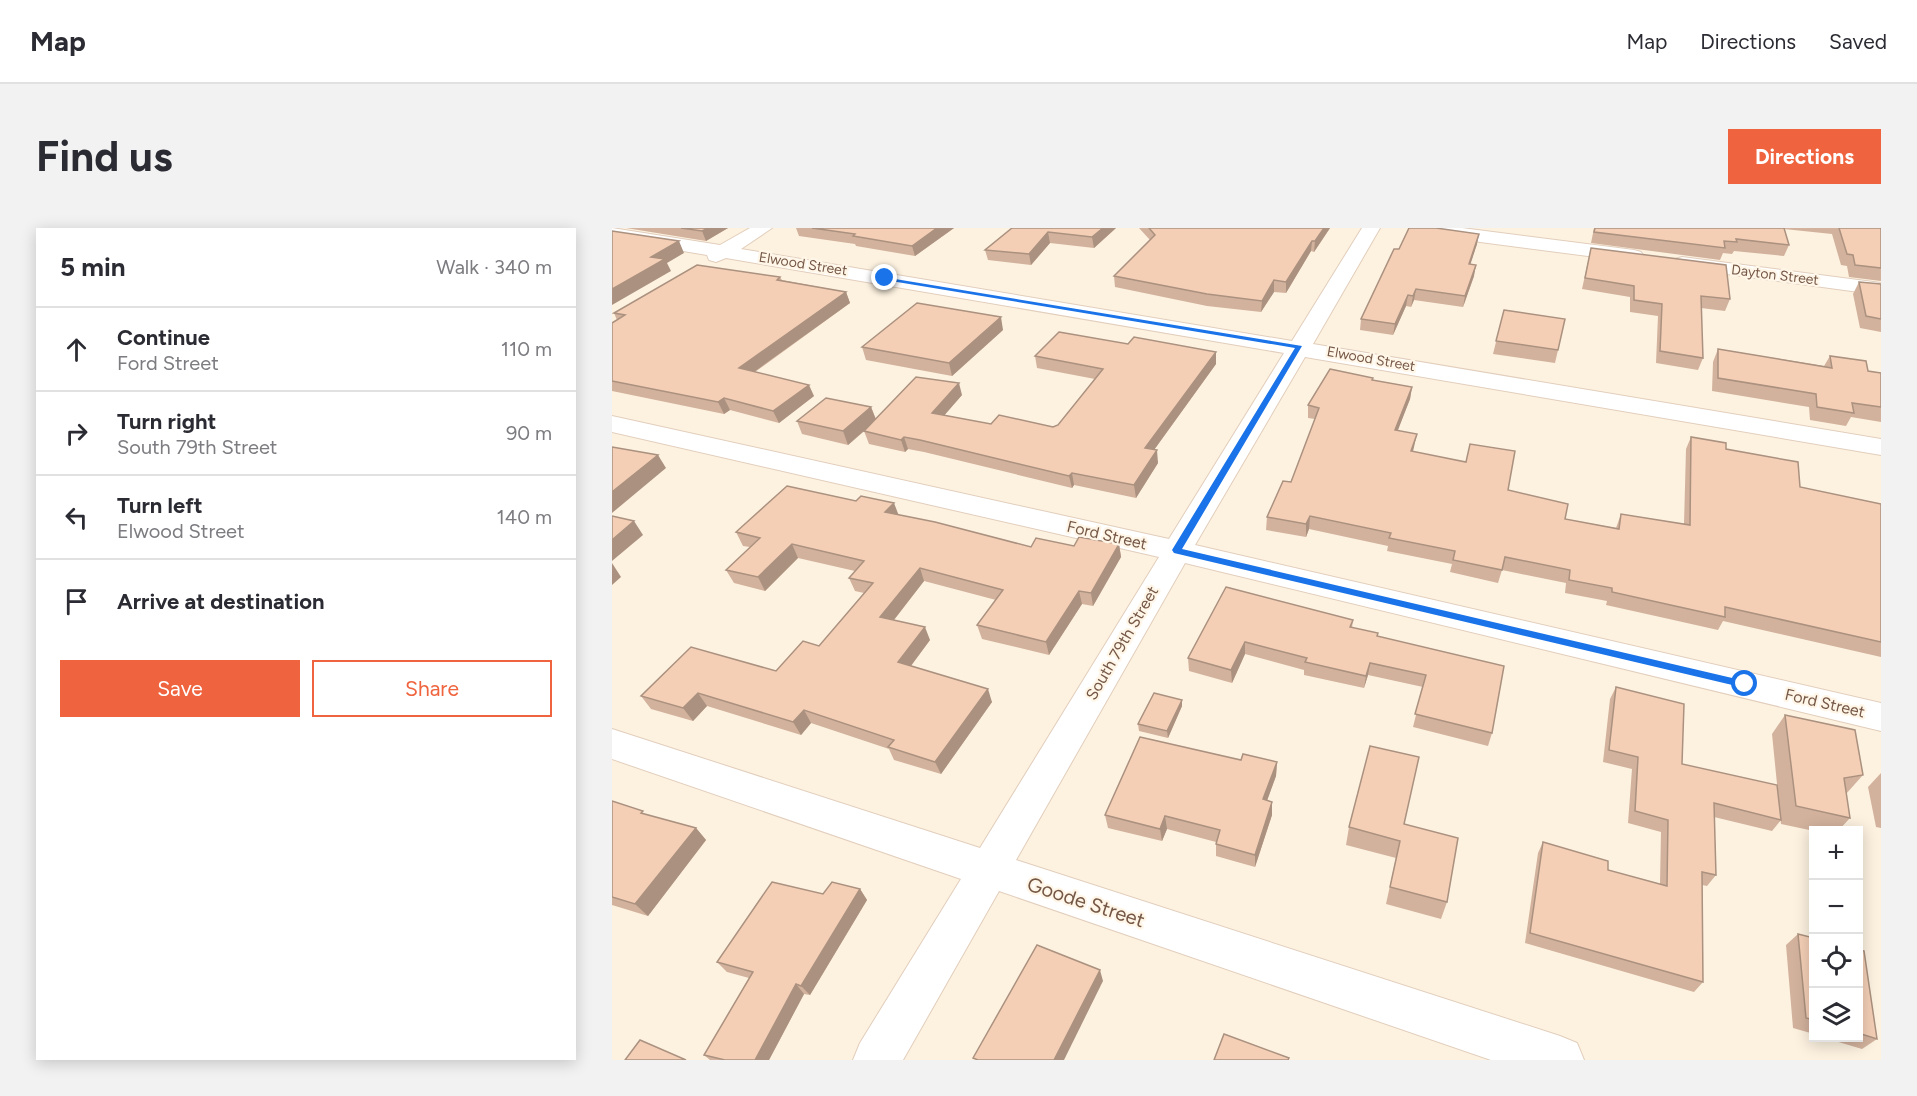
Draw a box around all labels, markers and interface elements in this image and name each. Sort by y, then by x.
text: Map [30,24,86,58]
text: Map [1626,29,1667,54]
text: Directions [1700,29,1796,54]
text: Saved [1829,29,1887,54]
button: Directions [1728,129,1881,184]
text: Find us [36,131,173,182]
street label: Elwood Street [758,249,848,279]
text: 5 min [60,251,126,283]
text: Walk · 340 m [436,255,552,279]
street label: Dayton Street [1730,261,1820,289]
route end [871,264,897,290]
text: Continue [117,324,210,351]
icon: ahead [60,333,93,366]
text: 110 m [501,337,552,361]
street label: Elwood Street [1326,343,1416,375]
text: Ford Street [117,351,219,375]
text: Turn right [117,408,216,435]
icon: right [60,417,93,450]
text: 90 m [506,421,552,445]
text: South 79th Street [117,435,277,459]
text: Turn left [117,492,203,519]
icon: left [60,501,93,534]
text: 140 m [497,505,552,529]
street label: Ford Street [1065,517,1149,553]
text: Elwood Street [117,519,245,543]
street label: South 79th Street [1082,583,1162,703]
icon: arrive [60,585,93,618]
text: Arrive at destination [117,588,325,615]
button: Save [60,660,300,717]
button: Share [312,660,552,717]
route start [1731,670,1757,696]
street label: Ford Street [1783,685,1867,721]
map controls [1809,826,1863,1042]
button: + [1809,826,1863,880]
street label: Goode Street [1024,872,1148,932]
button: − [1809,880,1863,934]
button: locate [1809,934,1863,988]
button: layers [1809,988,1863,1042]

